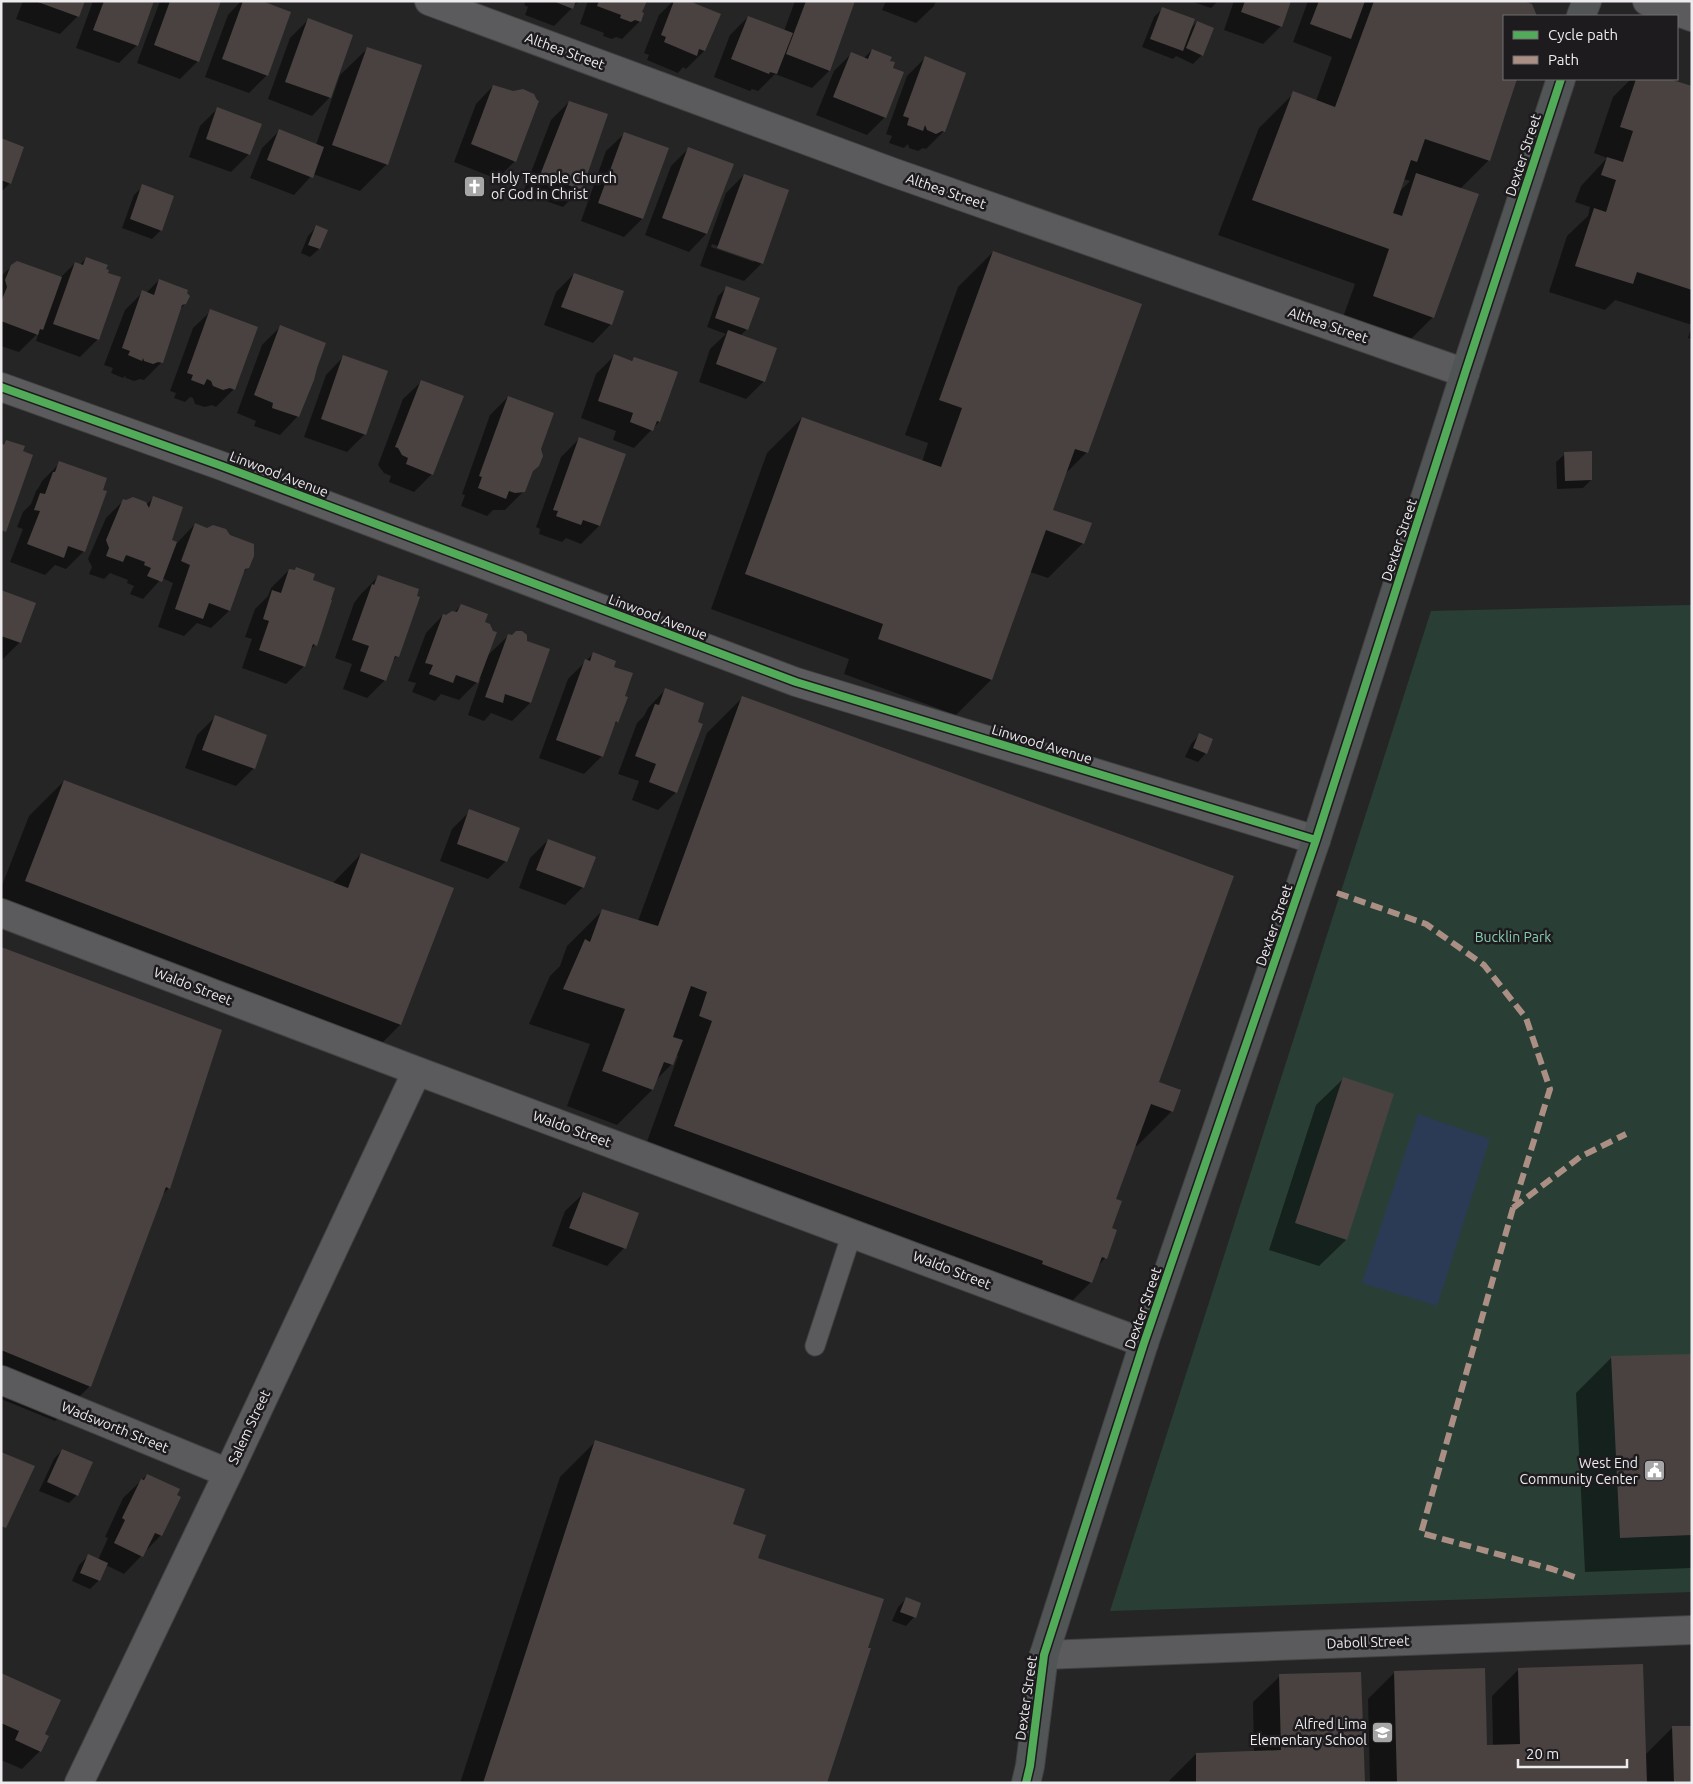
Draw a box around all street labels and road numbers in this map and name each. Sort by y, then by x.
street label: Althea Street [523,29,607,73]
street label: Dexter Street [1502,111,1544,198]
street label: Althea Street [904,170,989,212]
street label: Althea Street [1286,304,1371,346]
street label: Linwood Avenue [227,448,331,500]
street label: Dexter Street [1378,496,1420,583]
street label: Linwood Avenue [606,591,710,643]
street label: Linwood Avenue [990,721,1094,767]
street label: Dexter Street [1253,882,1296,968]
street label: Waldo Street [152,964,235,1008]
street label: Waldo Street [531,1107,614,1151]
street label: Waldo Street [911,1248,994,1292]
street label: Dexter Street [1122,1265,1165,1351]
street label: Salem Street [225,1387,273,1467]
street label: Wadsworth Street [59,1398,171,1456]
street label: Daboll Street [1326,1633,1410,1651]
street label: Dexter Street [1012,1654,1040,1741]

